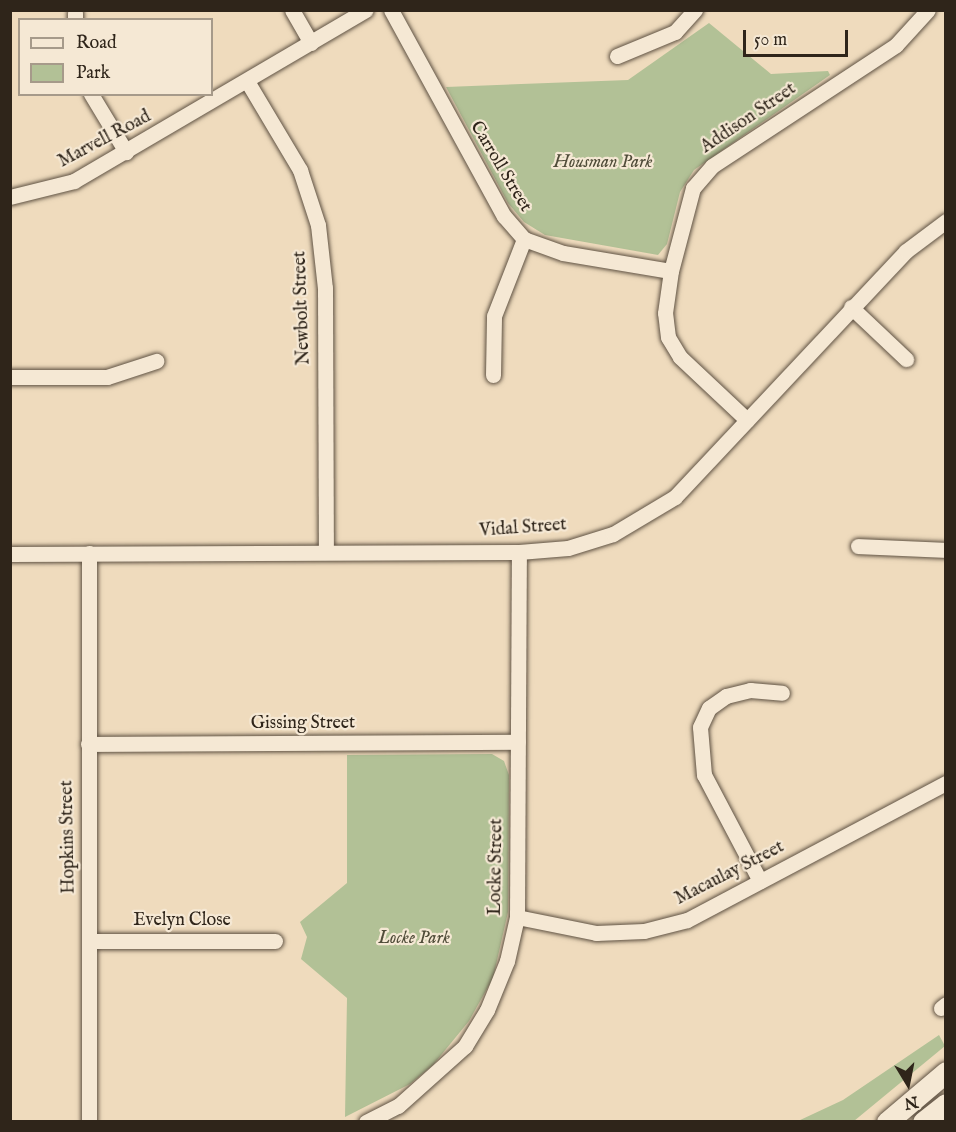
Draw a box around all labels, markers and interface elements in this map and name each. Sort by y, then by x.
legend [18,18,213,96]
scale bar [746,18,851,56]
text: 50 m [754,29,787,52]
text: Road [76,32,117,55]
text: Park [76,62,110,85]
street label: Addison Street [697,79,801,159]
street label: Marvell Road [55,107,155,173]
street label: Carroll Street [464,118,536,216]
park label: Housman Park [554,152,652,174]
street label: Newbolt Street [290,251,316,365]
street label: Vidal Street [479,515,567,543]
street label: Gissing Street [251,713,355,735]
street label: Hopkins Street [57,780,81,894]
street label: Locke Street [485,818,509,916]
street label: Macaulay Street [672,837,788,911]
street label: Evelyn Close [133,910,231,932]
park label: Locke Park [378,928,450,950]
north arrow [878,1054,938,1114]
text: N [903,1091,920,1113]

